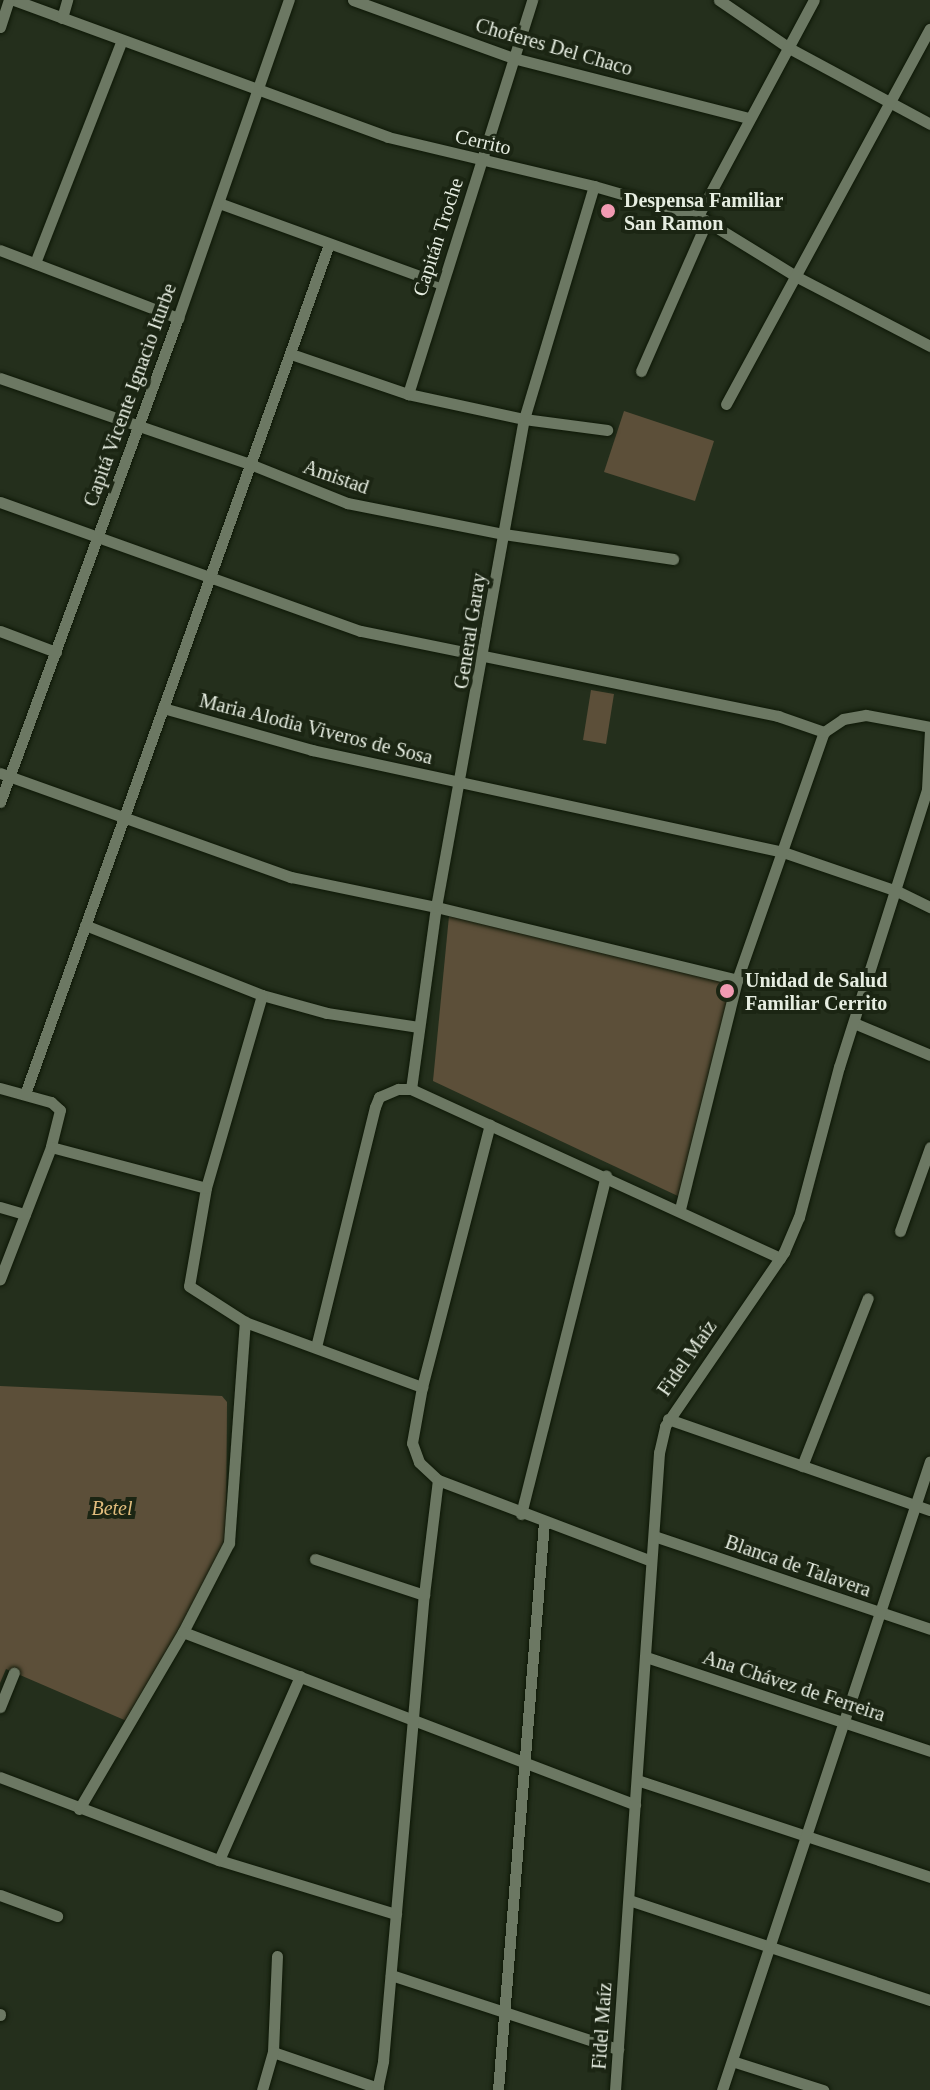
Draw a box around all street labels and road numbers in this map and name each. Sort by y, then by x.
street label: Choferes Del Chaco [473,13,635,81]
street label: Cerrito [453,124,513,160]
street label: Capitán Troche [408,175,468,299]
street label: Capitá Vicente Ignacio Iturbe [78,280,182,510]
street label: Amistad [300,455,372,499]
street label: General Garay [449,571,491,691]
street label: Maria Alodia Viveros de Sosa [196,688,436,770]
street label: Fidel Maíz [652,1315,722,1401]
street label: Blanca de Talavera [722,1530,874,1602]
street label: Ana Chávez de Ferreira [700,1645,888,1727]
street label: Fidel Maíz [587,1982,617,2070]

